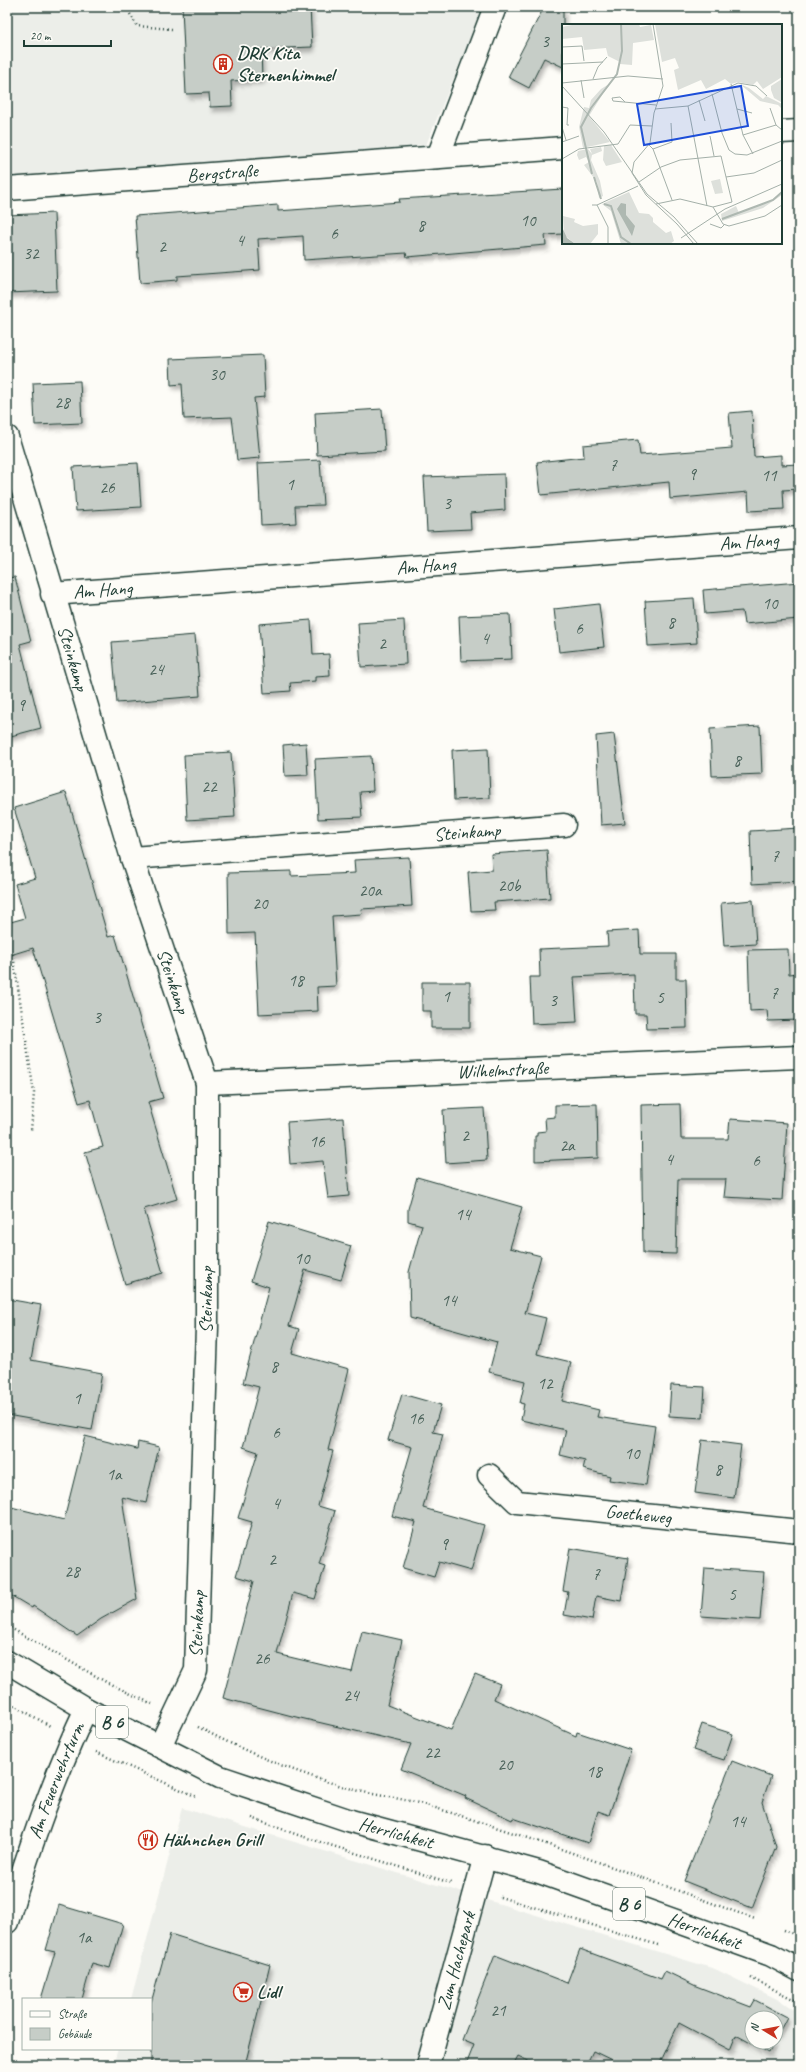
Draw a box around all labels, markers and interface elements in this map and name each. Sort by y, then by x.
scale bar [24,22,111,48]
inset map [562,24,782,244]
text: 20 m [30,28,52,44]
house number: 3 [541,31,550,52]
place label: DRK Kita Sternenhimmel [237,41,338,87]
building icon: DRK Kita Sternenhimmel [212,53,234,75]
street label: Bergstraße [186,158,260,188]
house number: 10 [520,210,537,231]
house number: 8 [417,215,427,236]
house number: 6 [330,223,339,244]
house number: 4 [236,230,246,251]
house number: 2 [158,236,167,257]
house number: 32 [23,243,40,264]
house number: 30 [209,364,226,385]
house number: 28 [54,392,72,413]
house number: 7 [609,455,618,476]
house number: 9 [688,464,697,485]
house number: 11 [761,465,778,486]
house number: 1 [286,474,295,495]
house number: 26 [99,477,116,498]
house number: 3 [443,493,452,514]
street label: Am Hang [719,527,781,556]
street label: Am Hang [396,552,458,580]
street label: Am Hang [72,576,134,604]
house number: 10 [762,593,779,614]
house number: 8 [667,612,677,633]
house number: 6 [575,618,584,639]
street label: Steinkamp [52,623,94,696]
house number: 4 [481,628,491,649]
house number: 2 [378,633,387,654]
house number: 24 [148,659,166,680]
house number: 9 [17,695,26,716]
house number: 8 [733,750,743,771]
house number: 22 [201,776,218,797]
street label: Steinkamp [433,818,503,847]
house number: 7 [771,846,780,867]
house number: 20b [498,875,522,896]
house number: 20a [359,880,383,901]
house number: 20 [252,893,269,914]
street label: Steinkamp [151,946,196,1018]
house number: 18 [288,970,306,991]
house number: 7 [770,983,779,1004]
house number: 1 [442,986,451,1007]
house number: 5 [656,987,665,1008]
house number: 3 [549,990,558,1011]
house number: 3 [93,1007,102,1028]
street label: Wilhelmstraße [457,1056,550,1084]
house number: 2 [461,1125,470,1146]
house number: 16 [309,1131,326,1152]
house number: 2a [559,1135,576,1156]
house number: 4 [665,1149,675,1170]
house number: 6 [752,1150,761,1171]
house number: 14 [455,1204,473,1225]
house number: 10 [294,1248,311,1269]
street label: Steinkamp [194,1265,218,1333]
house number: 14 [441,1290,459,1311]
house number: 8 [270,1356,280,1377]
house number: 12 [537,1373,554,1394]
house number: 1 [73,1388,82,1409]
house number: 16 [408,1408,425,1429]
house number: 6 [272,1422,281,1443]
house number: 10 [624,1443,641,1464]
house number: 8 [714,1459,724,1480]
house number: 1a [106,1464,123,1485]
house number: 4 [272,1493,282,1514]
street label: Goetheweg [604,1499,674,1530]
house number: 9 [440,1534,449,1555]
house number: 2 [268,1549,277,1570]
house number: 28 [64,1561,82,1582]
house number: 7 [592,1564,601,1585]
house number: 5 [728,1584,737,1605]
street label: Steinkamp [184,1588,210,1658]
house number: 26 [254,1648,271,1669]
house number: 24 [343,1685,361,1706]
road number: B 6 [96,1706,128,1738]
street label: Am Feuerwehrturm [23,1717,91,1842]
house number: 22 [424,1742,441,1763]
house number: 20 [497,1754,514,1775]
house number: 18 [586,1761,604,1782]
house number: 14 [730,1811,748,1832]
street label: Herrlichkeit [356,1812,437,1855]
place label: Hähnchen Grill [162,1828,265,1852]
restaurant icon: Hähnchen Grill [137,1829,159,1851]
road number: B 6 [613,1888,645,1920]
street label: Zum Hachepark [432,1907,482,2013]
street label: Herrlichkeit [665,1907,746,1956]
house number: 1a [76,1927,93,1948]
place label: Lidl [257,1980,284,2004]
supermarket icon: Lidl [232,1981,254,2003]
legend [22,1998,152,2050]
house number: 21 [490,2000,507,2021]
text: Straße [58,2006,87,2022]
north arrow [744,2010,784,2050]
text: N [747,2022,762,2033]
text: Gebäude [58,2026,92,2042]

